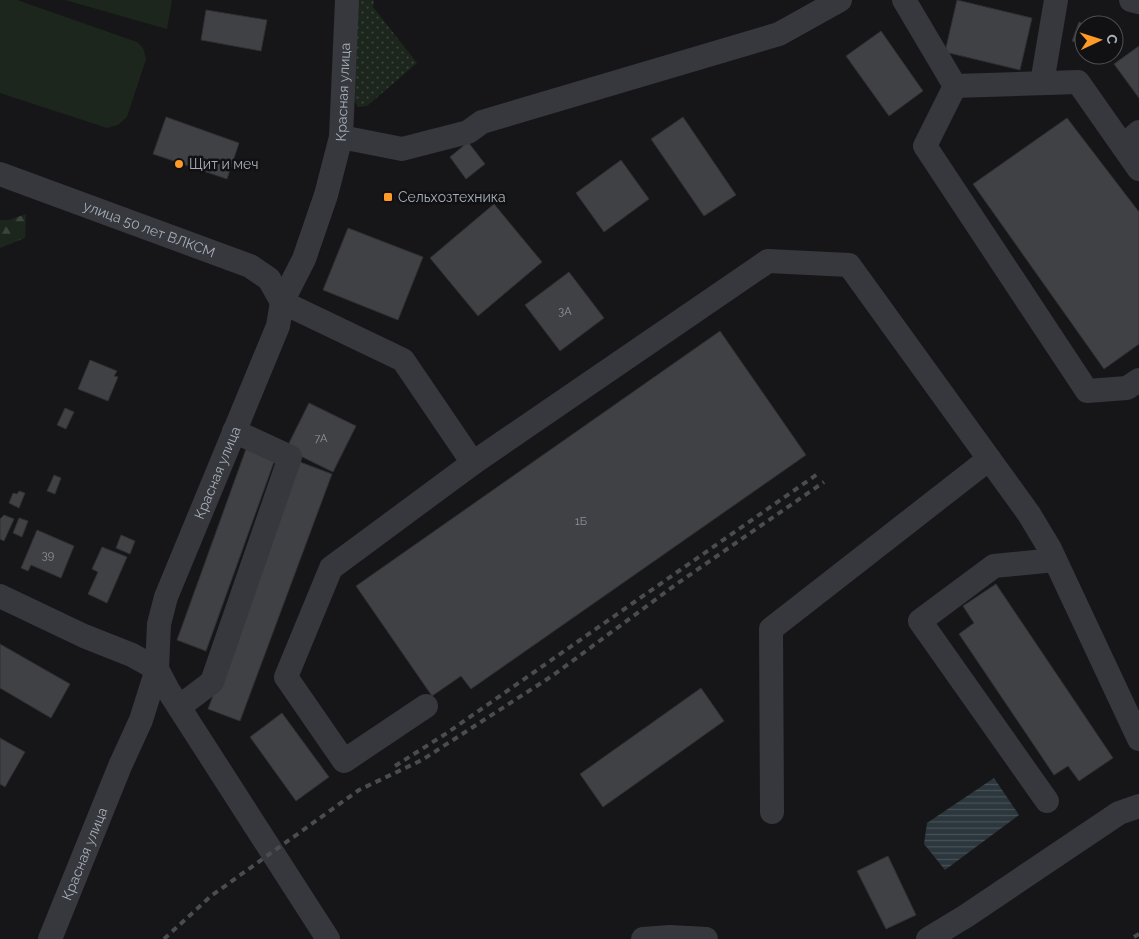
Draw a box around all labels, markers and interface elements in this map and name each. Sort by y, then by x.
north arrow [1074,15,1124,65]
text: С [1104,34,1120,45]
street label: Красная улица [333,42,353,142]
place label: Щит и меч [189,156,259,172]
marker: Щит и меч [173,158,185,170]
place label: Сельхозтехника [398,189,506,205]
marker: Сельхозтехника [382,191,394,203]
street label: улица 50 лет ВЛКСМ [81,197,217,260]
house number: 3А [558,305,572,318]
street label: Красная улица [191,424,244,521]
house number: 7А [315,432,328,445]
house number: 1Б [575,515,587,528]
house number: 39 [42,549,54,562]
street label: Красная улица [59,805,110,903]

